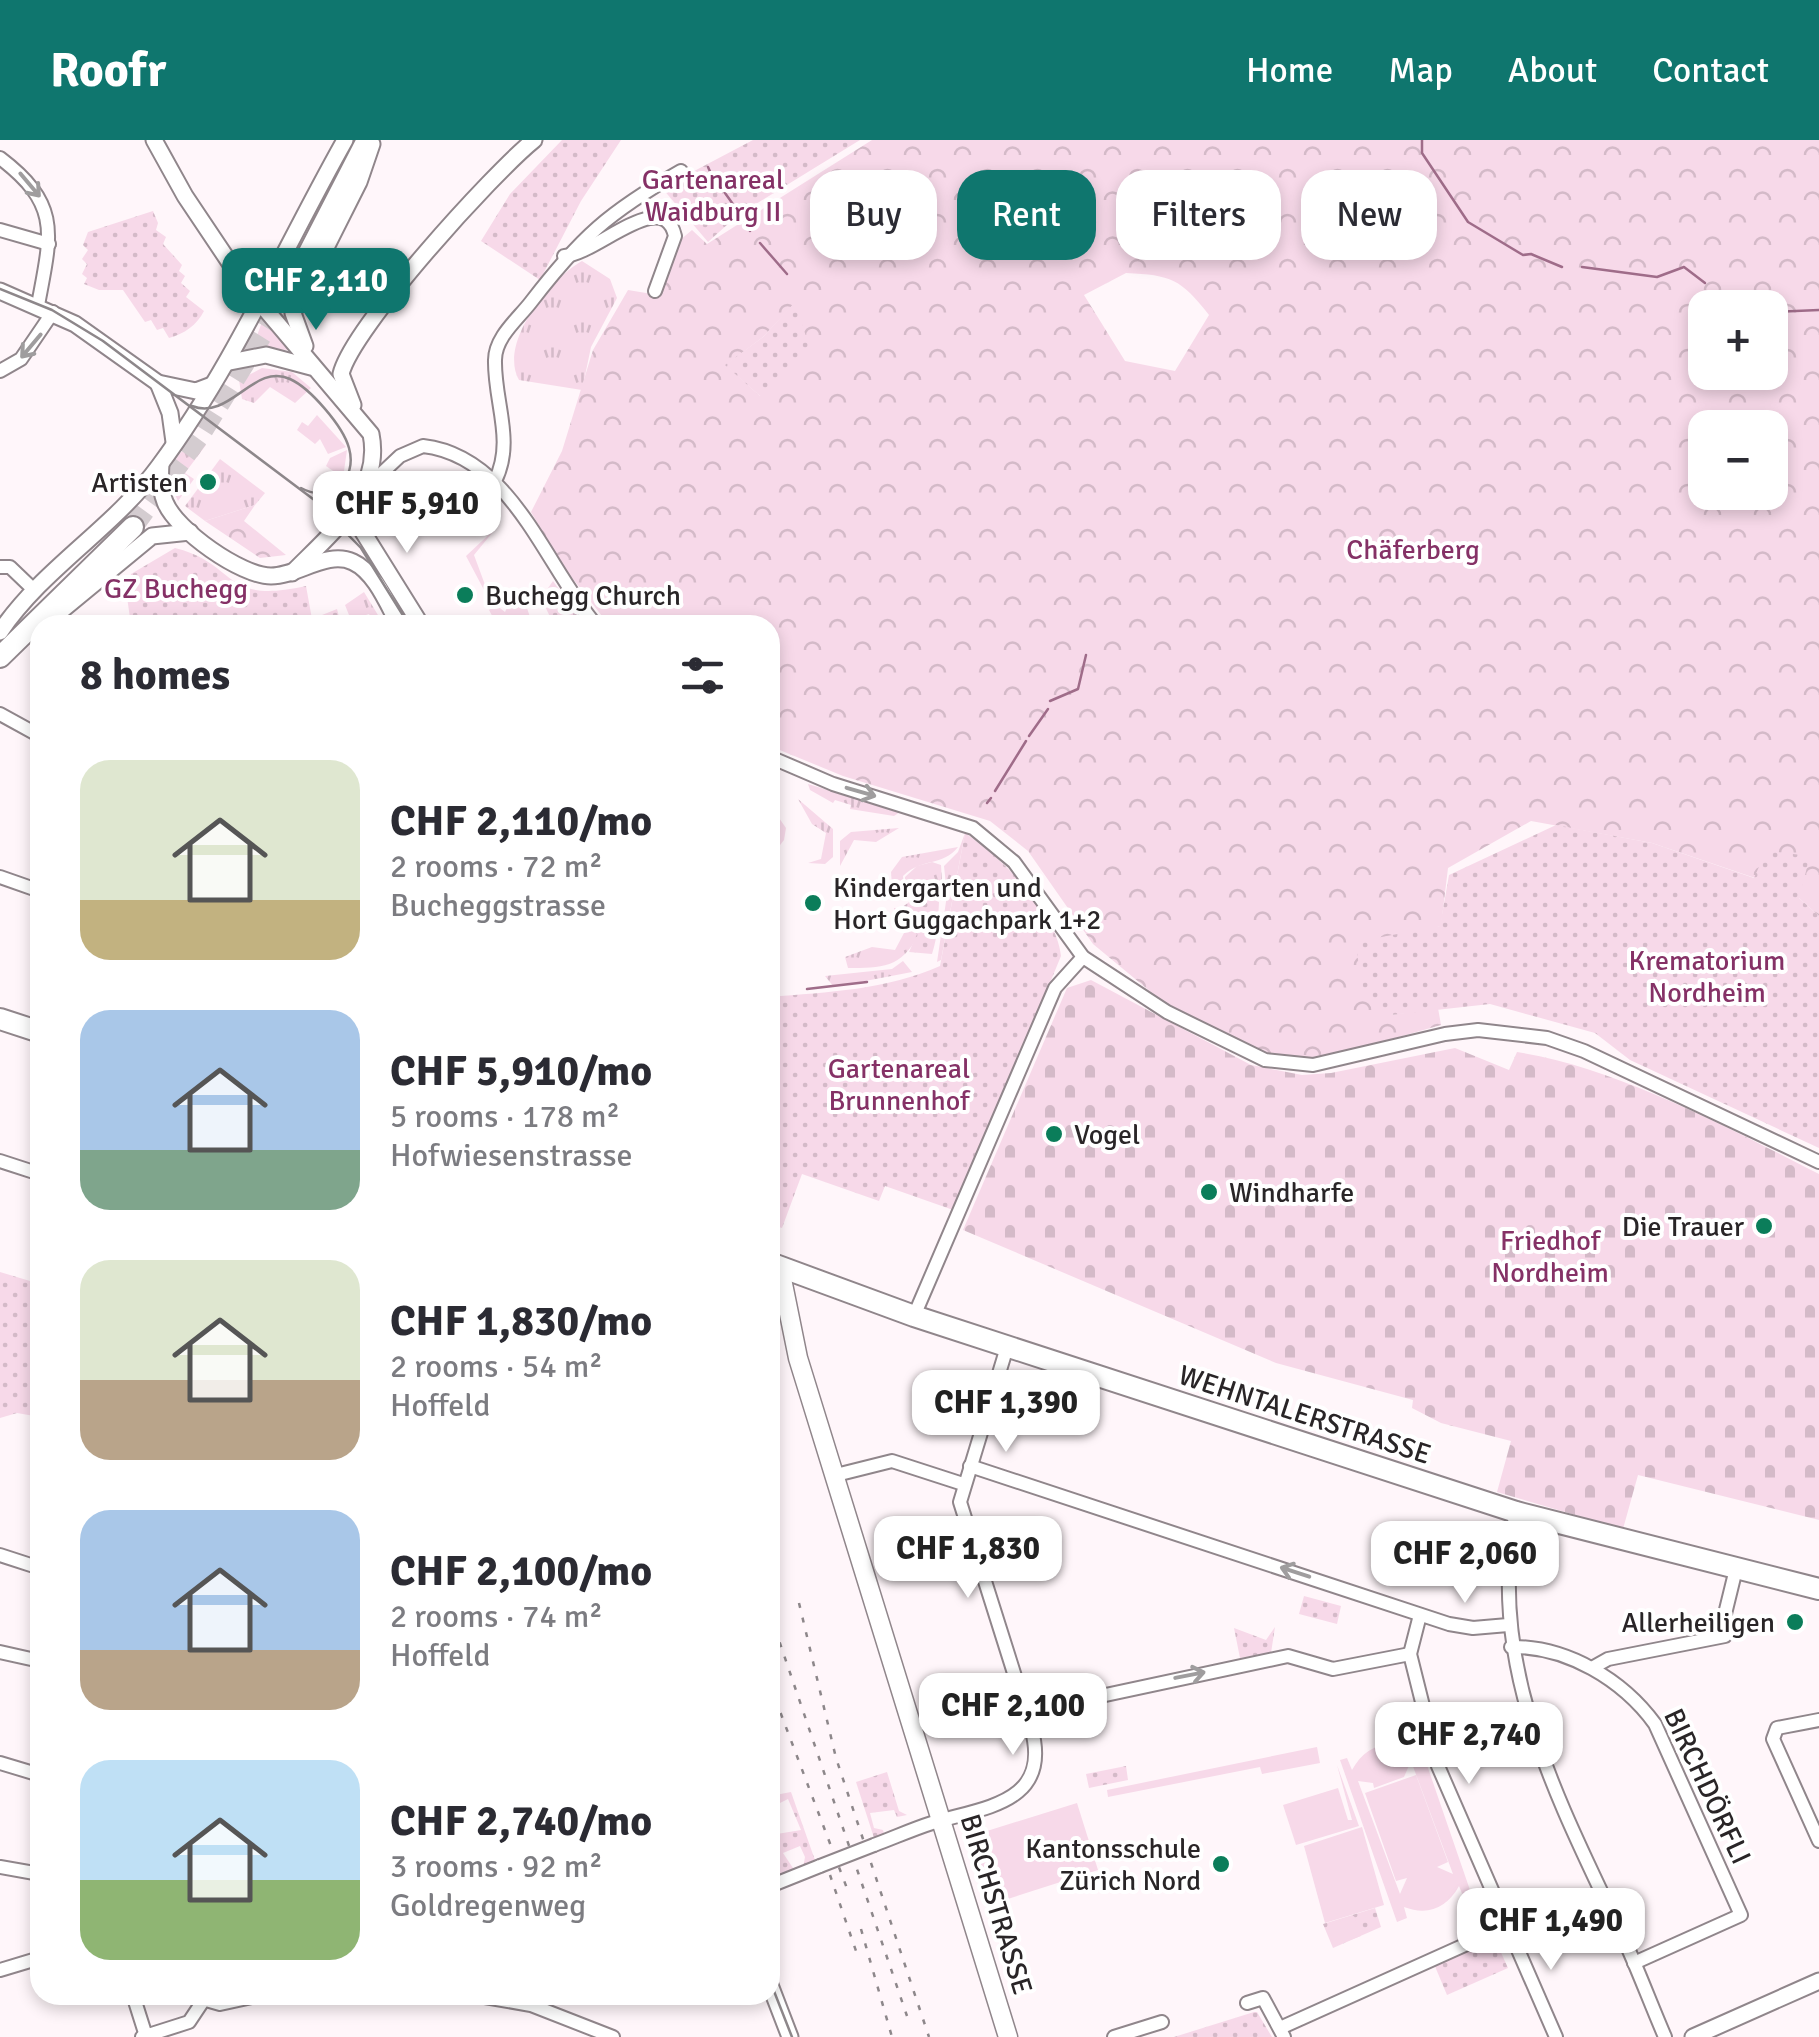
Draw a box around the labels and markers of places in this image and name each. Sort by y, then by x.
pin: CHF 2,110 [202,248,430,333]
place label: Artisten [91,466,188,500]
marker: Artisten [197,471,219,493]
pin: CHF 5,910 [293,471,521,556]
place label: Buchegg Church [485,579,681,613]
marker: Buchegg Church [454,584,476,606]
place label: Kindergarten und Hort Guggachpark 1+2 [833,871,1101,937]
marker: Kindergarten und Hort Guggachpark 1+2 [802,892,824,914]
place label: Vogel [1074,1118,1140,1152]
marker: Vogel [1043,1123,1065,1145]
place label: Windharfe [1229,1176,1354,1210]
marker: Windharfe [1198,1181,1220,1203]
place label: Die Trauer [1622,1210,1745,1244]
marker: Die Trauer [1753,1215,1775,1237]
pin: CHF 1,390 [892,1370,1120,1455]
pin: CHF 1,830 [854,1516,1082,1601]
pin: CHF 2,060 [1351,1521,1579,1606]
place label: Allerheiligen [1621,1606,1775,1640]
marker: Allerheiligen [1784,1611,1806,1633]
pin: CHF 2,100 [899,1673,1127,1758]
pin: CHF 2,740 [1355,1702,1583,1787]
place label: Kantonsschule Zürich Nord [1025,1832,1201,1898]
marker: Kantonsschule Zürich Nord [1210,1853,1232,1875]
pin: CHF 1,490 [1437,1888,1665,1973]

